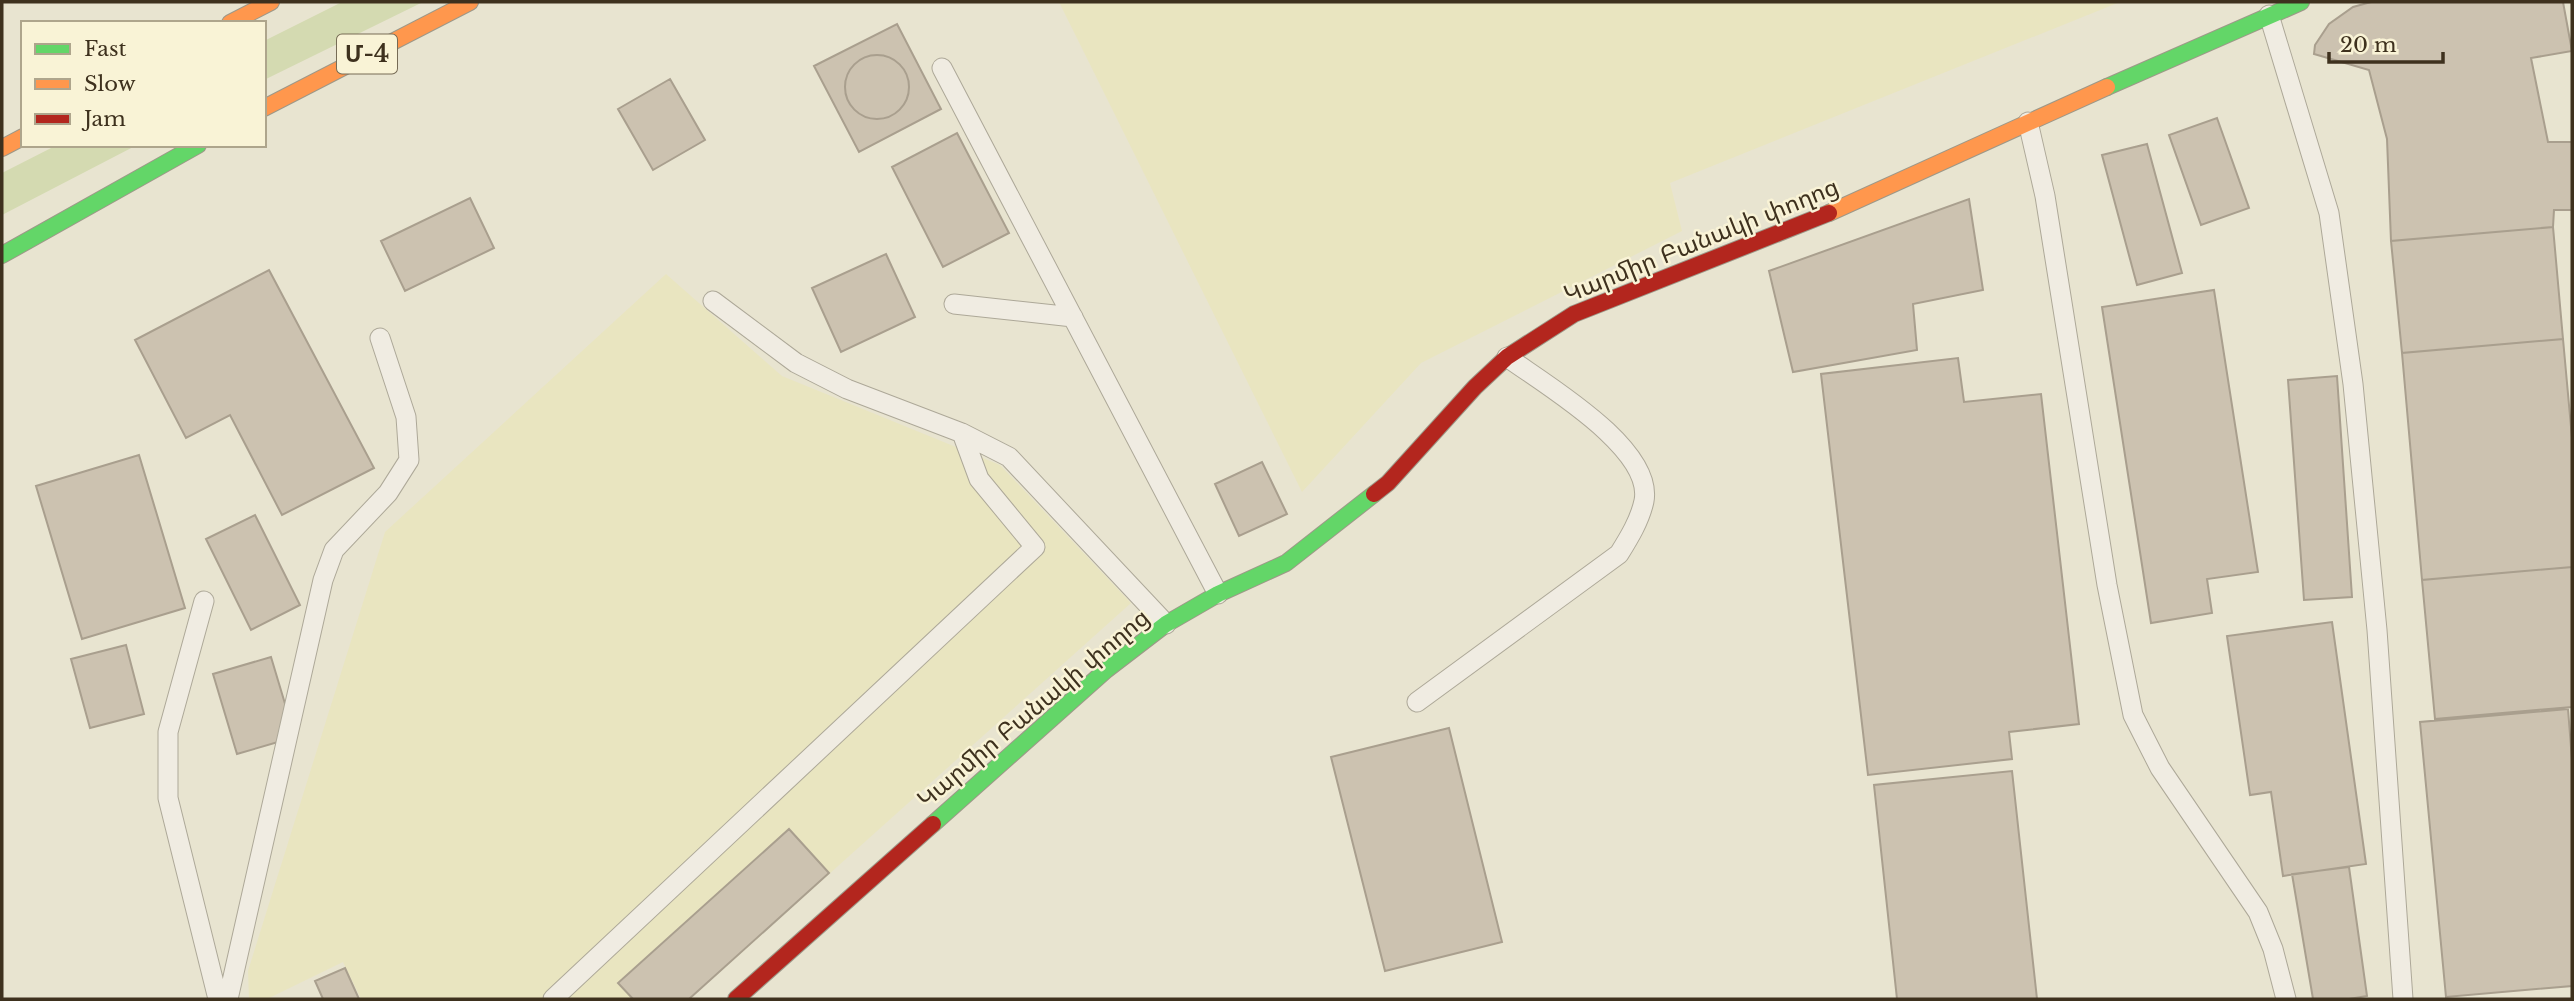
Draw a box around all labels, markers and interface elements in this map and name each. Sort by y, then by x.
legend [21,21,266,147]
scale bar [2329,21,2443,65]
text: 20 m [2340,32,2397,58]
road number: Մ-4 [337,34,397,74]
text: Fast [84,36,126,62]
text: Slow [84,71,136,97]
text: Jam [81,106,126,132]
street label: Կարմիր Բանակի փողոց [1559,172,1843,308]
street label: Կարմիր Բանակի փողոց [911,602,1155,814]

